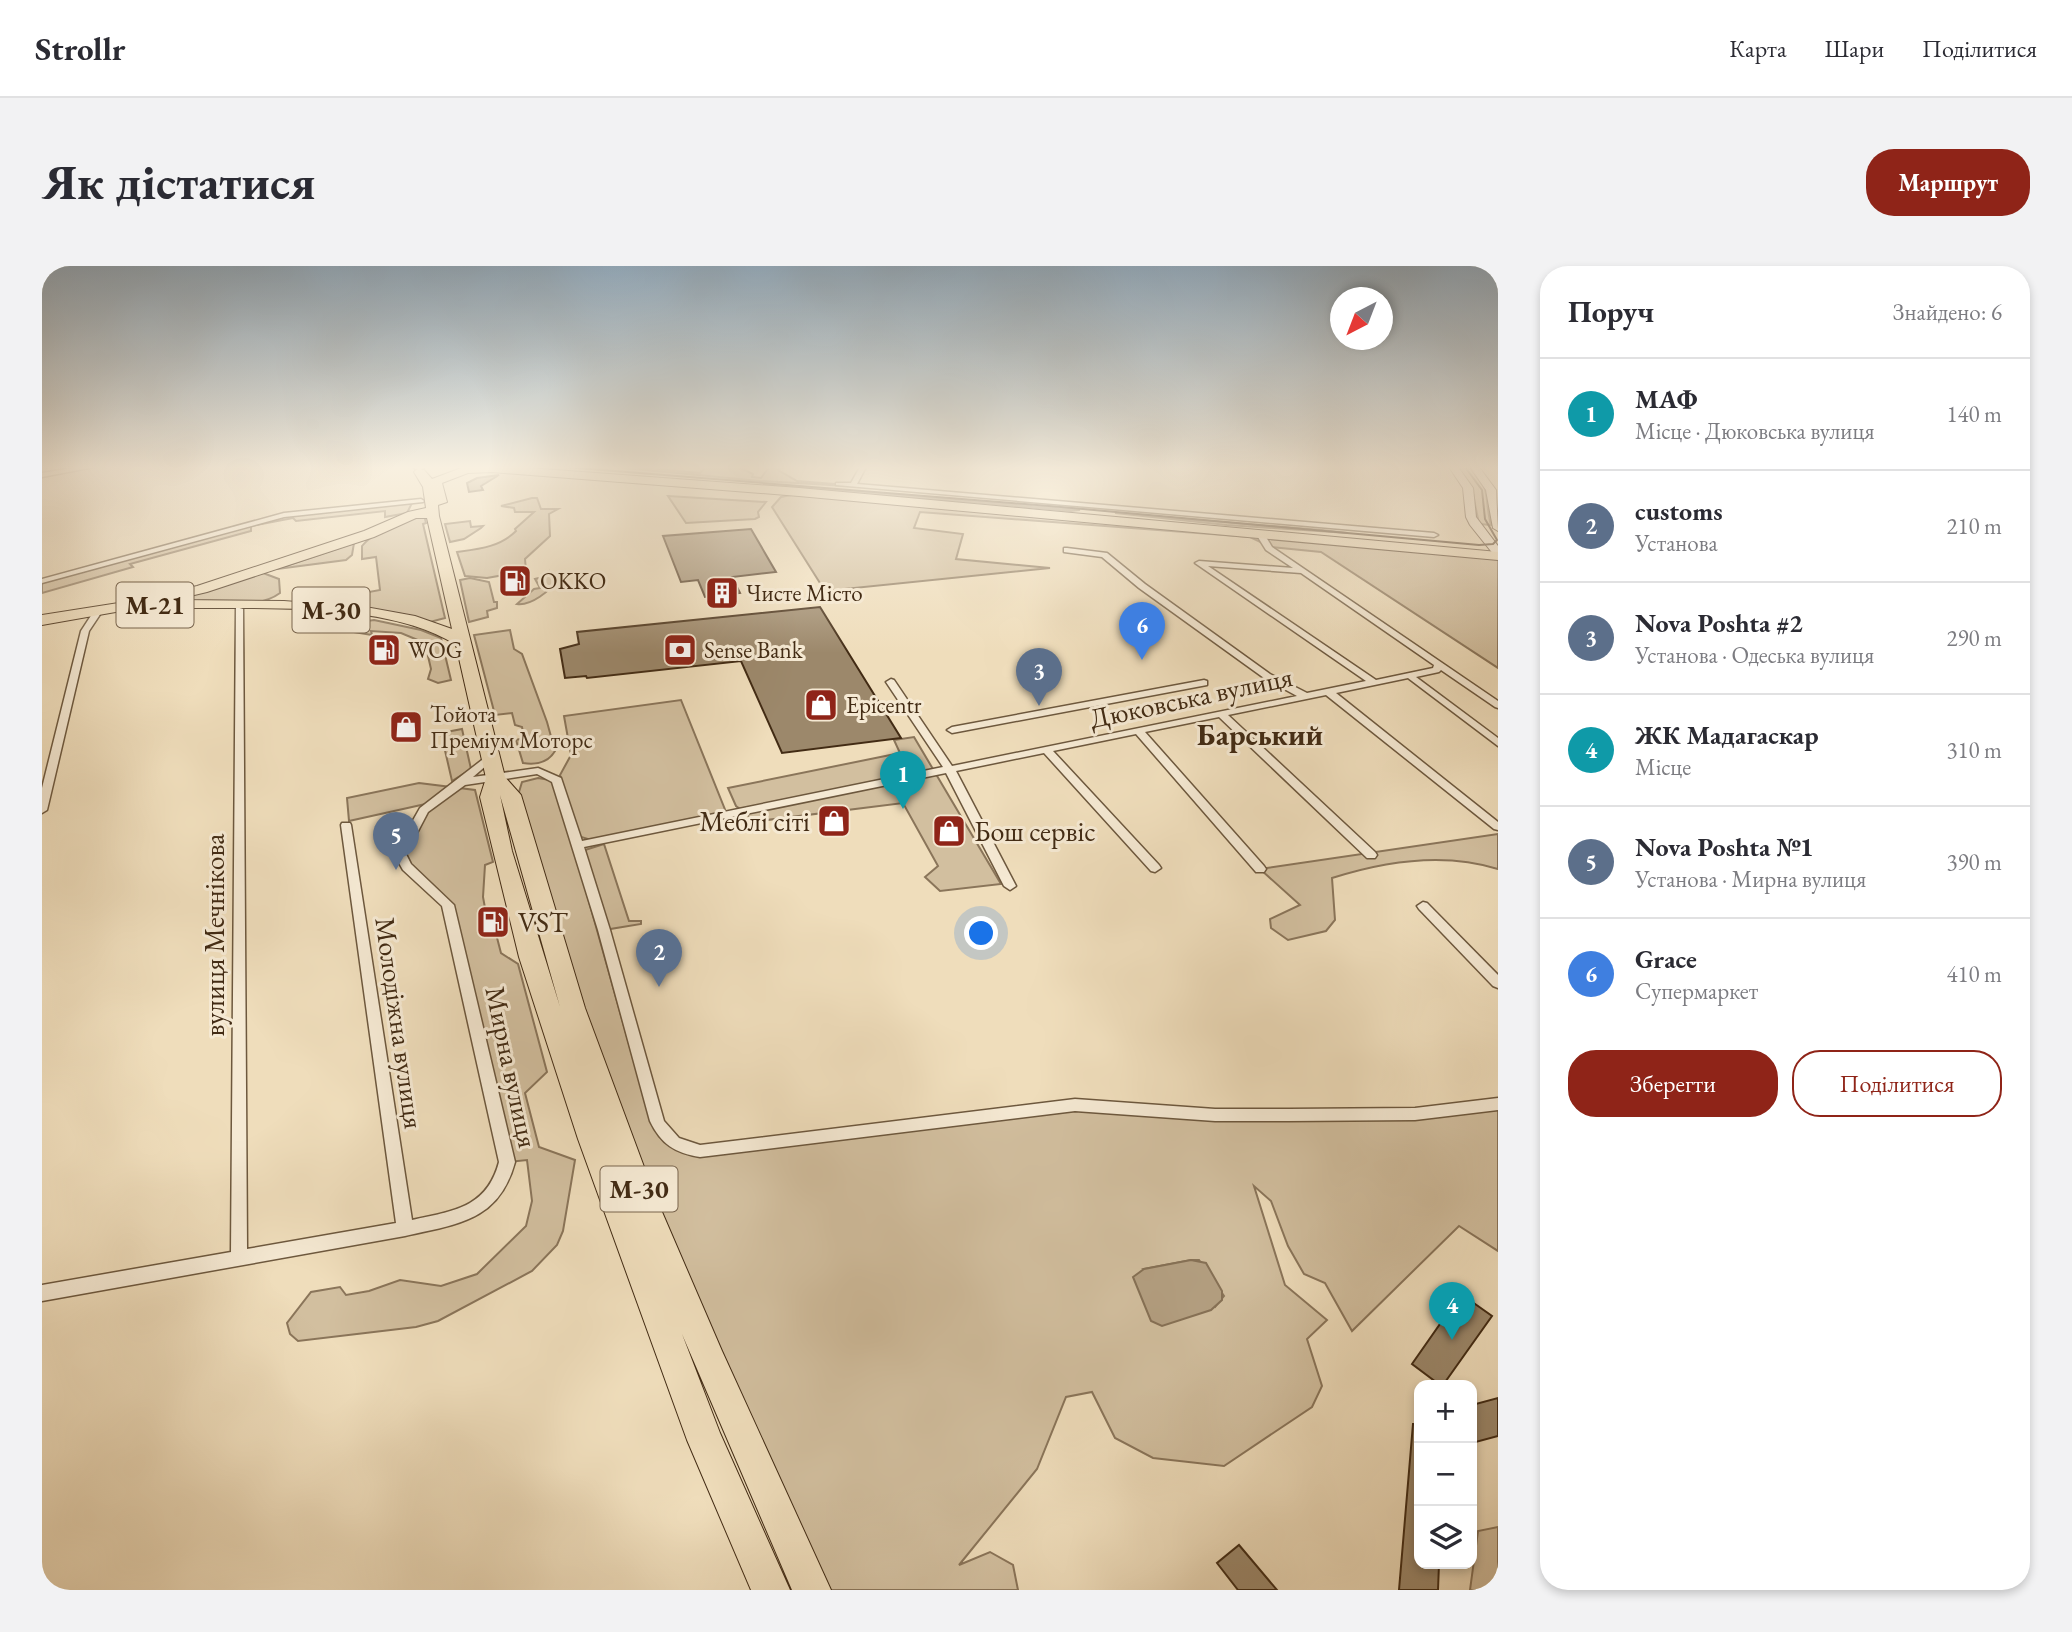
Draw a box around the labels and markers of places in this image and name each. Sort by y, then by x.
fuel station icon: OKKO [496,562,534,600]
place label: OKKO [540,566,606,596]
building icon: Чисте Місто [703,574,741,612]
place label: Чисте Місто [746,578,863,608]
pin: 6 [1119,602,1165,660]
fuel station icon: WOG [365,631,403,669]
bank icon: Sense Bank [661,631,699,669]
place label: WOG [408,635,463,665]
place label: Sense Bank [704,635,804,665]
pin: 3 [1016,648,1062,706]
shop icon: Epicentr [802,686,840,724]
place label: Epicentr [846,690,922,720]
place label: Тойота Преміум Моторс [430,699,593,755]
shop icon: Тойота Преміум Моторс [387,708,425,746]
pin: 1 [880,751,926,809]
shop icon: Меблі сіті [815,802,853,840]
place label: Меблі сіті [699,803,810,839]
pin: 5 [373,812,419,870]
shop icon: Бош сервіс [930,812,968,850]
place label: Бош сервіс [974,813,1096,849]
fuel station icon: VST [474,903,512,941]
place label: VST [518,904,568,940]
pin: 2 [636,929,682,987]
pin: 4 [1429,1282,1475,1340]

